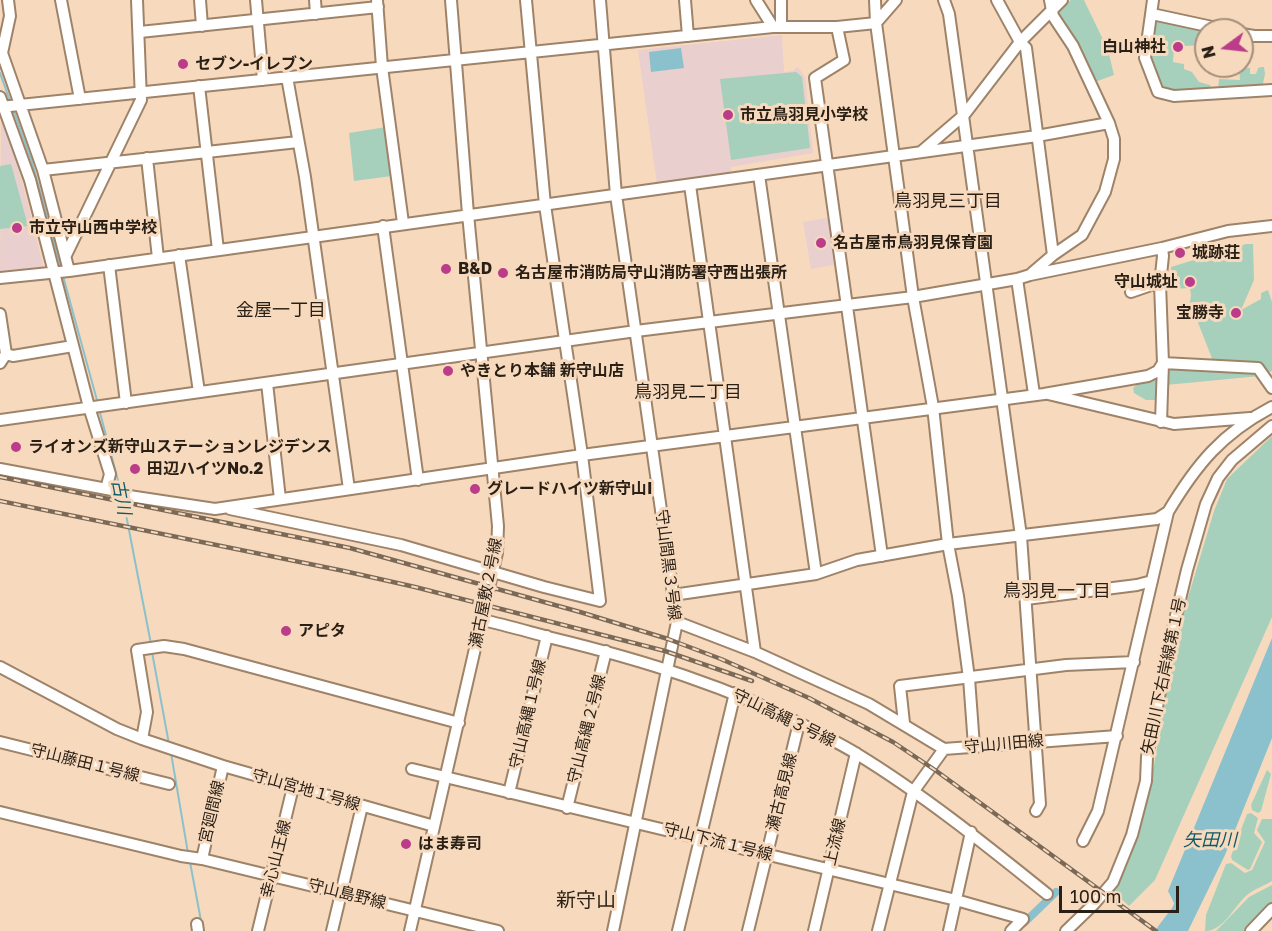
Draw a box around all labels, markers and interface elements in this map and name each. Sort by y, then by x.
north arrow [1194,18,1254,78]
place label: 白山神社 [1102,37,1166,57]
marker: 白山神社 [1171,40,1185,54]
text: N [1197,44,1220,61]
place label: セブン-イレブン [195,54,313,74]
marker: セブン-イレブン [176,57,190,71]
place label: 市立鳥羽見小学校 [740,105,868,125]
marker: 市立鳥羽見小学校 [721,108,735,122]
district label: 鳥羽見三丁目 [894,190,1002,212]
place label: 市立守山西中学校 [29,218,157,238]
marker: 市立守山西中学校 [10,221,24,235]
place label: 名古屋市鳥羽見保育園 [833,233,993,253]
marker: 名古屋市鳥羽見保育園 [814,236,828,250]
place label: 城跡荘 [1192,243,1240,263]
marker: 城跡荘 [1173,246,1187,260]
place label: B&D [458,259,492,279]
marker: B&D [439,262,453,276]
place label: 名古屋市消防局守山消防署守西出張所 [515,263,787,283]
marker: 名古屋市消防局守山消防署守西出張所 [496,266,510,280]
place label: 守山城址 [1114,272,1178,292]
marker: 守山城址 [1183,275,1197,289]
district label: 金屋一丁目 [236,299,326,321]
place label: 宝勝寺 [1176,303,1224,323]
marker: 宝勝寺 [1229,306,1243,320]
place label: やきとり本舗 新守山店 [460,361,624,381]
marker: やきとり本舗 新守山店 [441,364,455,378]
district label: 鳥羽見二丁目 [634,381,742,403]
place label: ライオンズ新守山ステーションレジデンス [28,437,332,457]
marker: ライオンズ新守山ステーションレジデンス [9,440,23,454]
place label: 田辺ハイツNo.2 [147,459,263,479]
marker: 田辺ハイツNo.2 [128,462,142,476]
water label: 古川 [107,477,135,517]
place label: グレードハイツ新守山I [487,479,652,499]
marker: グレードハイツ新守山I [468,482,482,496]
street label: 守山間黒３号線 [652,508,684,622]
street label: 瀬古屋敷２号線 [466,536,506,650]
district label: 鳥羽見一丁目 [1003,580,1111,602]
street label: 矢田川下右岸線第１号 [1138,596,1190,756]
place label: アピタ [298,621,346,641]
marker: アピタ [279,624,293,638]
street label: 守山高縄１号線 [506,657,550,771]
street label: 守山高縄２号線 [564,672,610,786]
street label: 守山高縄３号線 [729,685,839,751]
street label: 守山川田線 [963,731,1045,757]
street label: 守山藤田１号線 [28,740,142,786]
street label: 瀬古高見線 [763,751,801,833]
street label: 守山宮地１号線 [250,765,362,815]
street label: 宮廻間線 [195,779,229,845]
street label: 上流線 [820,816,850,868]
street label: 幸心山王線 [257,818,295,900]
street label: 守山下流１号線 [661,819,775,865]
water label: 矢田川 [1183,829,1237,851]
place label: はま寿司 [418,834,482,854]
marker: はま寿司 [399,837,413,851]
scale bar [1062,874,1182,912]
street label: 守山島野線 [306,875,388,913]
text: 100 m [1070,885,1121,907]
district label: 新守山 [556,889,616,913]

